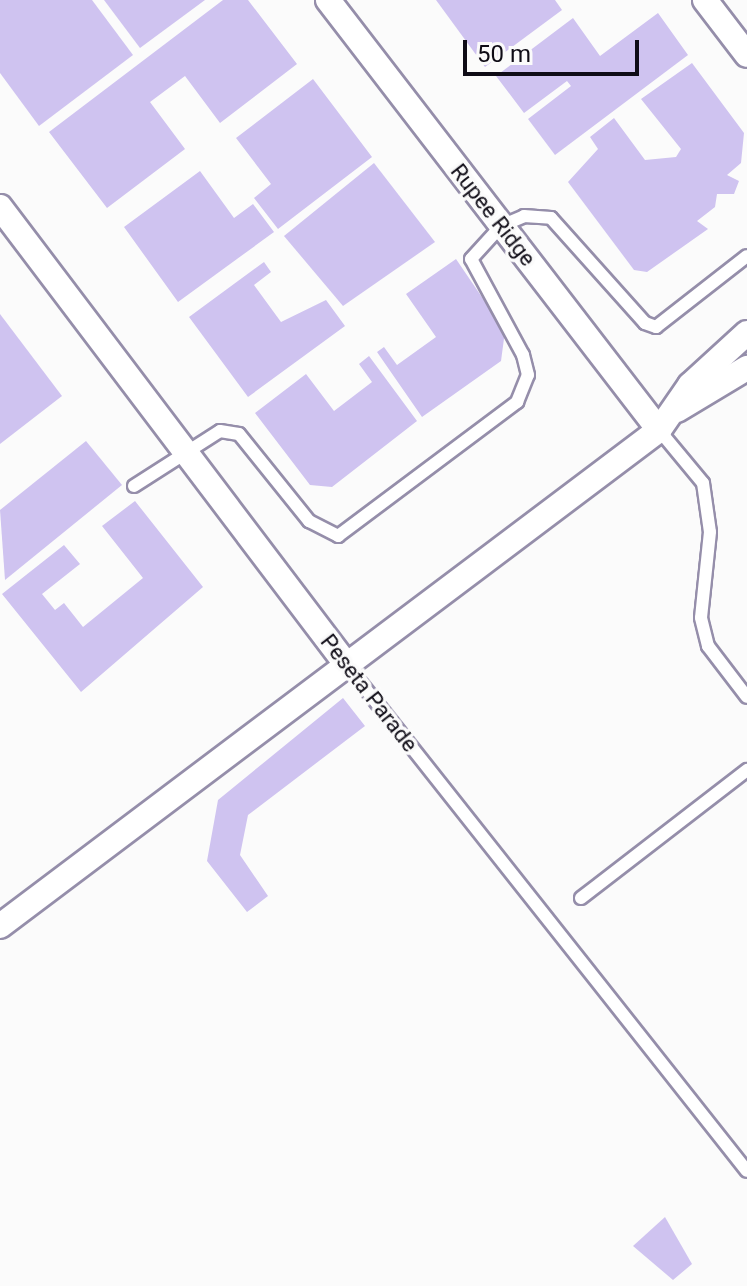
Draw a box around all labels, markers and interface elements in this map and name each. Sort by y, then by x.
scale bar [467,24,643,74]
text: 50 m [477,40,531,68]
street label: Rupee Ridge [445,159,541,271]
street label: Peseta Parade [315,629,423,757]

